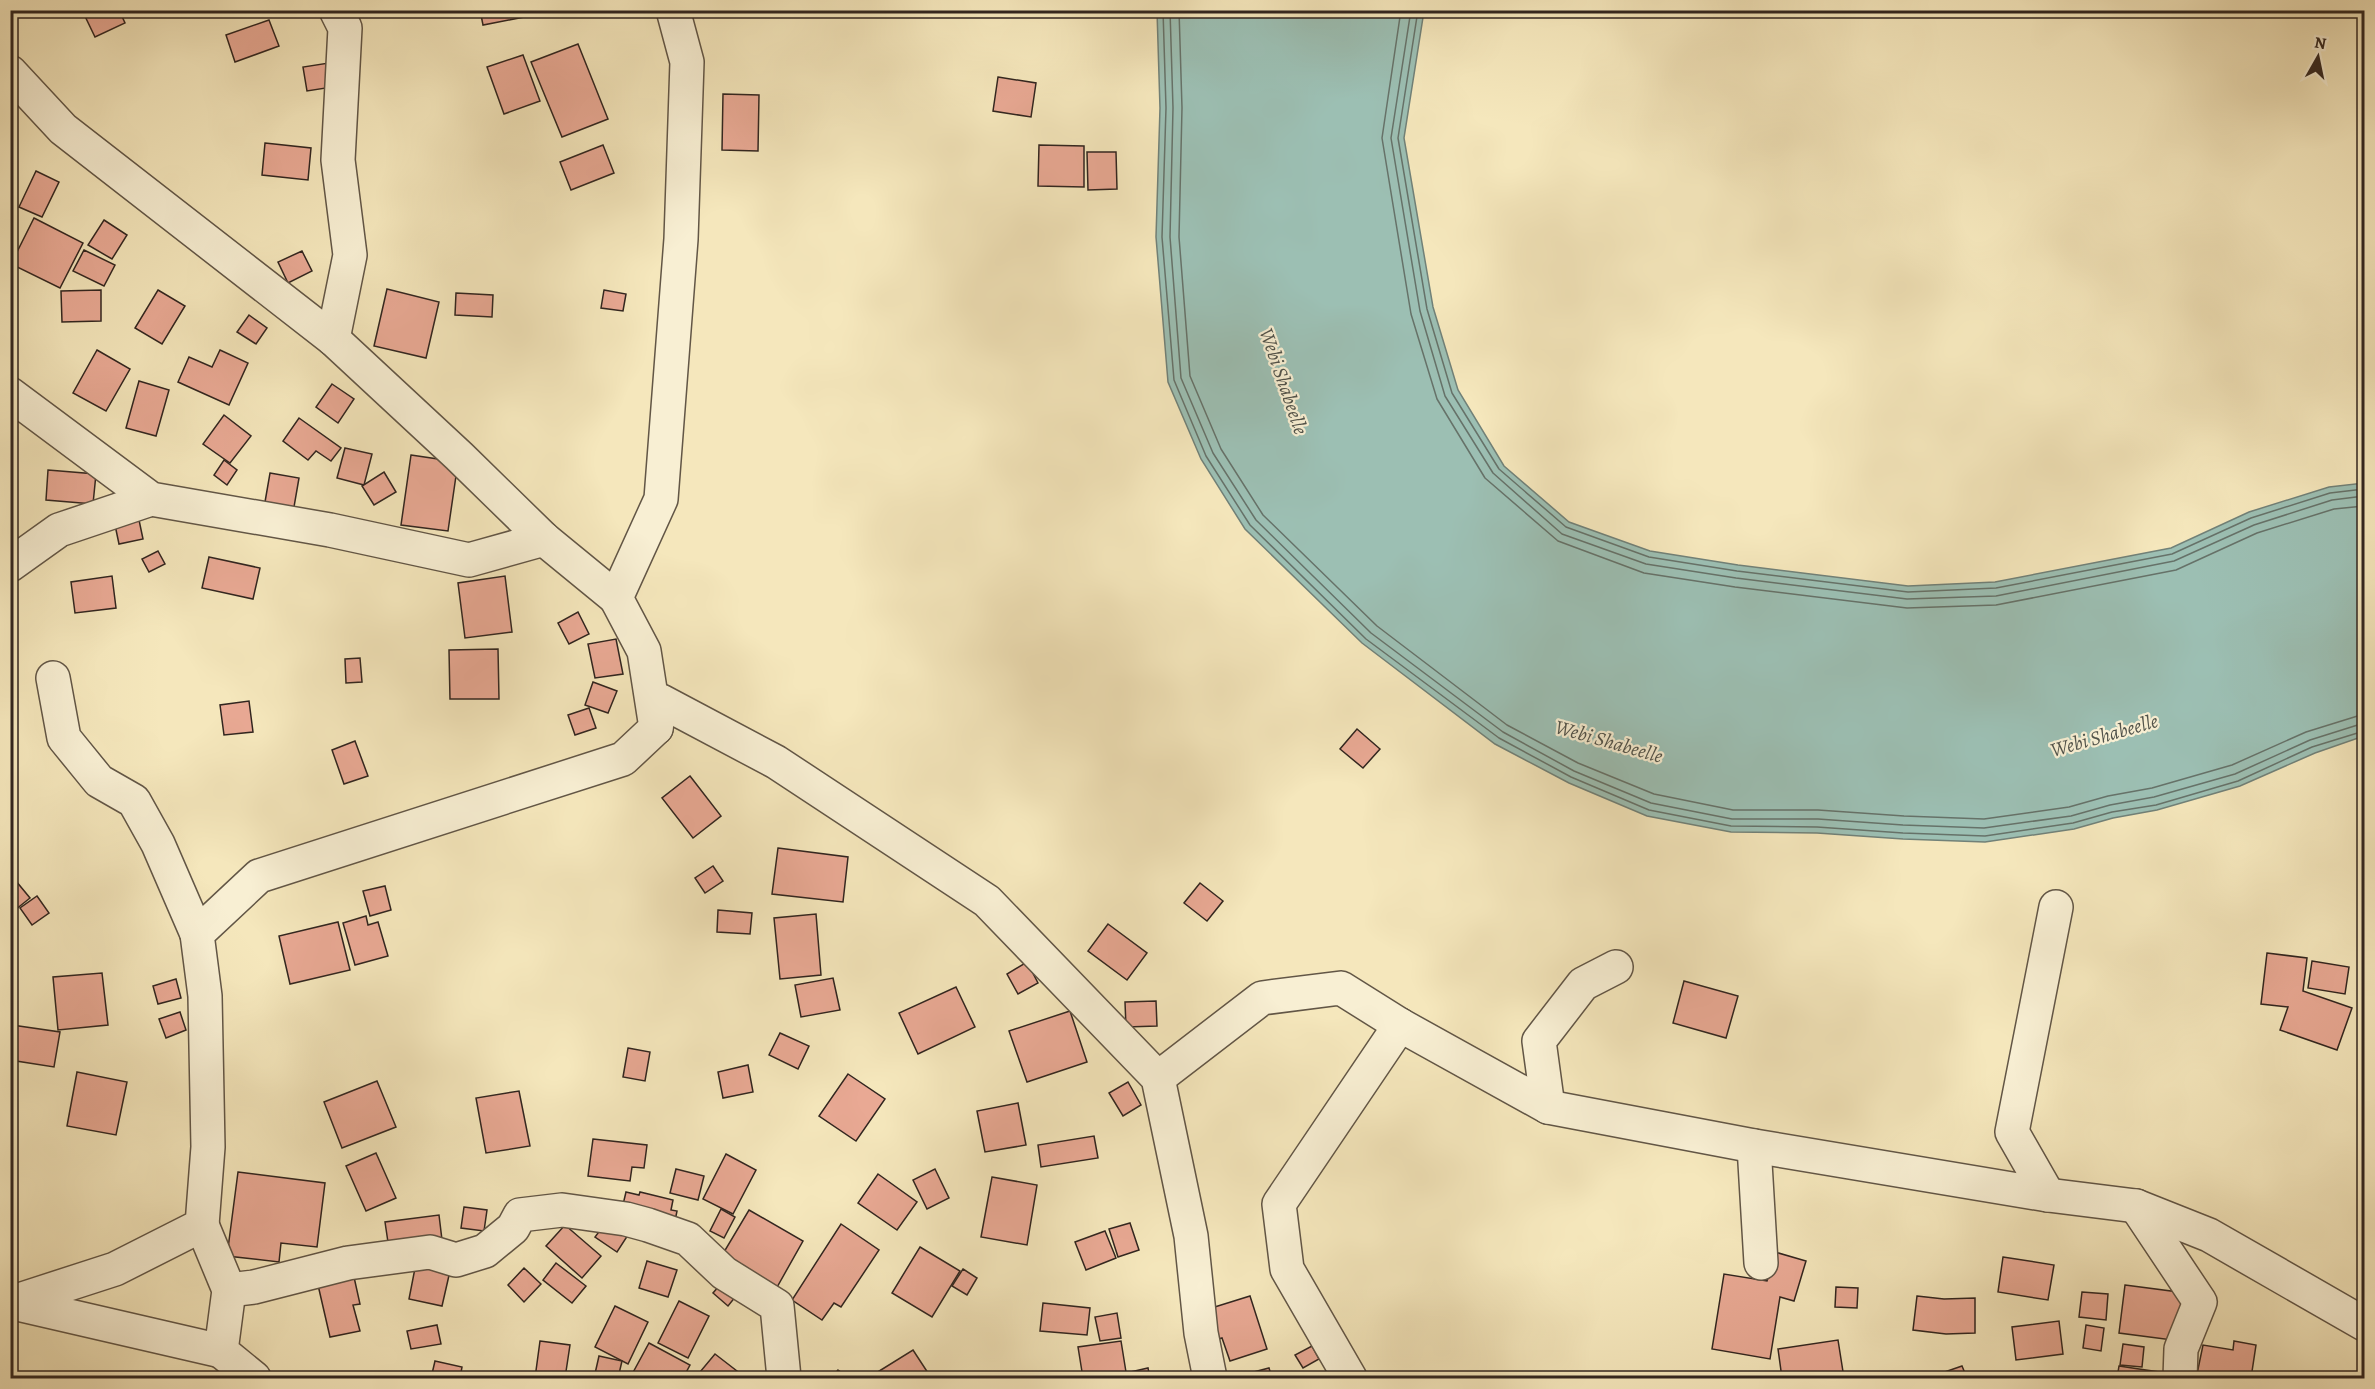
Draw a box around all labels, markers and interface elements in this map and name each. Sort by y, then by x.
north arrow [2288,27,2348,87]
text: N [2313,31,2328,55]
water label: Webi Shabeelle [1253,324,1314,438]
water label: Webi Shabeelle [2047,707,2161,764]
water label: Webi Shabeelle [1552,713,1666,770]

